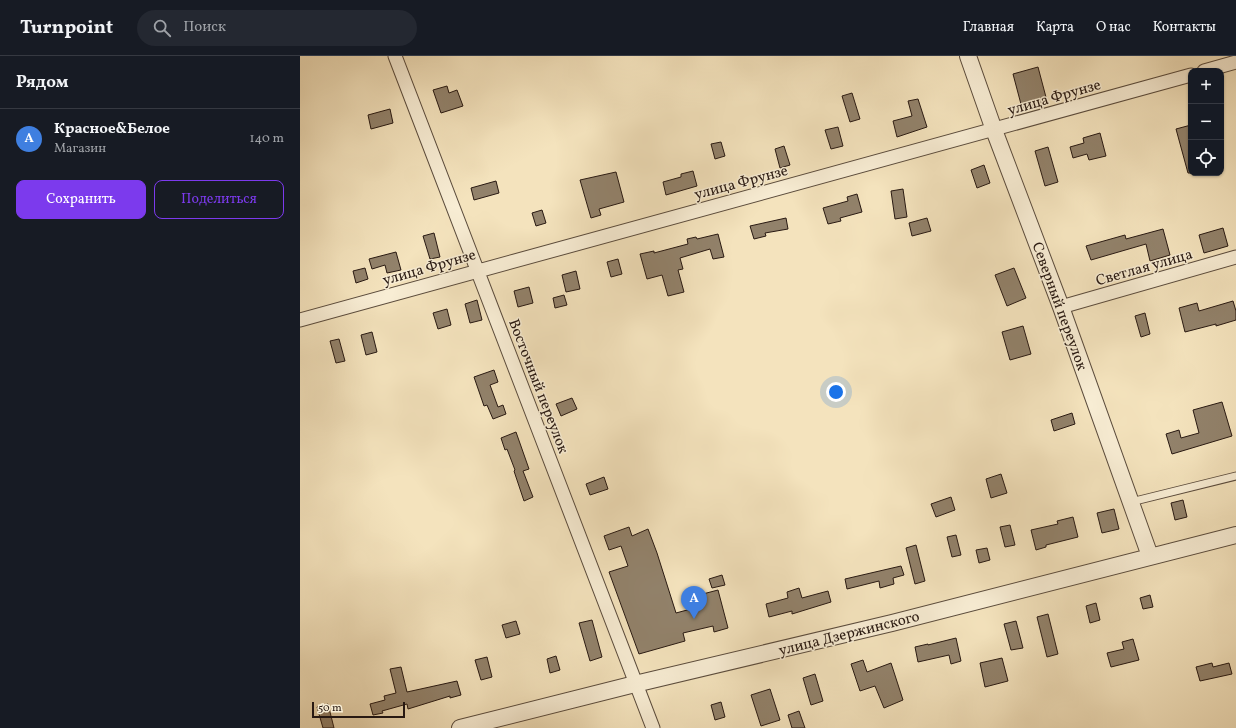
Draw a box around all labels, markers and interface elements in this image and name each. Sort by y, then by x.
search box [137,10,417,46]
text: Turnpoint [20,15,113,41]
icon: search [151,17,173,39]
text: Поиск [183,17,226,38]
text: Главная [963,18,1014,37]
text: Карта [1036,18,1074,37]
text: О нас [1096,18,1131,37]
text: Контакты [1153,18,1216,37]
map controls [1188,68,1224,176]
button: + [1188,68,1224,104]
text: Рядом [16,71,69,94]
street label: улица Фрунзе [1005,75,1104,122]
button: − [1188,104,1224,140]
text: Красное&Белое [54,119,170,140]
text: A [24,130,34,148]
text: 140 m [250,130,284,148]
text: Магазин [54,140,106,158]
button: locate [1188,140,1224,176]
street label: улица Фрунзе [692,161,791,206]
button: Сохранить [16,180,146,219]
button: Поделиться [154,180,284,219]
street label: Северный переулок [1026,239,1092,374]
street label: улица Фрунзе [380,245,479,292]
street label: Светлая улица [1094,245,1195,292]
street label: Восточный переулок [502,316,573,457]
your location [826,382,846,402]
pin: A [681,586,707,619]
street label: улица Дзержинского [777,607,922,662]
scale bar [312,700,405,719]
text: 50 m [318,701,342,716]

